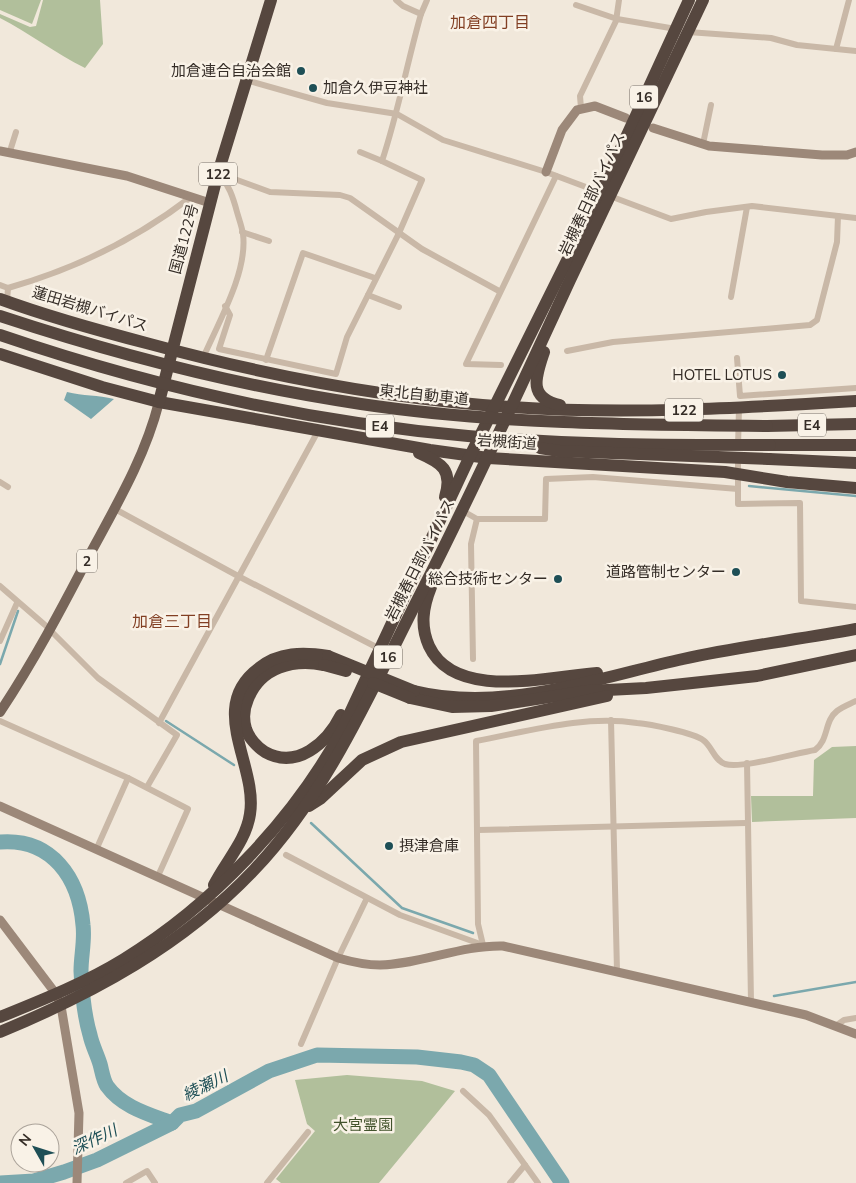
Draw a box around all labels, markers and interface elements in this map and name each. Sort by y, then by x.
district label: 加倉四丁目 [450,12,530,34]
place label: 加倉連合自治会館 [171,61,291,81]
marker: 加倉連合自治会館 [295,65,307,77]
place label: 加倉久伊豆神社 [323,78,428,98]
marker: 加倉久伊豆神社 [307,82,319,94]
road number: 16 [630,85,658,108]
street label: 岩槻春日部バイパス [554,129,630,259]
road number: 122 [199,162,237,185]
street label: 国道122号 [165,202,203,276]
street label: 蓮田岩槻バイパス [30,282,150,336]
place label: HOTEL LOTUS [672,365,772,385]
marker: HOTEL LOTUS [776,369,788,381]
street label: 東北自動車道 [378,380,470,410]
road number: 122 [665,398,703,422]
road number: E4 [366,414,394,438]
road number: E4 [798,414,826,436]
street label: 岩槻街道 [476,430,538,454]
street label: 岩槻春日部バイパス [381,495,459,625]
road number: 2 [77,550,97,572]
place label: 道路管制センター [606,562,726,582]
marker: 道路管制センター [730,566,742,578]
place label: 総合技術センター [428,569,548,589]
marker: 総合技術センター [552,573,564,585]
district label: 加倉三丁目 [132,611,212,633]
road number: 16 [374,646,402,669]
place label: 摂津倉庫 [399,836,459,856]
marker: 摂津倉庫 [383,840,395,852]
water label: 綾瀬川 [179,1065,234,1106]
park label: 大宮霊園 [333,1115,393,1135]
water label: 深作川 [68,1119,123,1160]
north arrow [10,1123,60,1173]
text: N [15,1130,36,1150]

